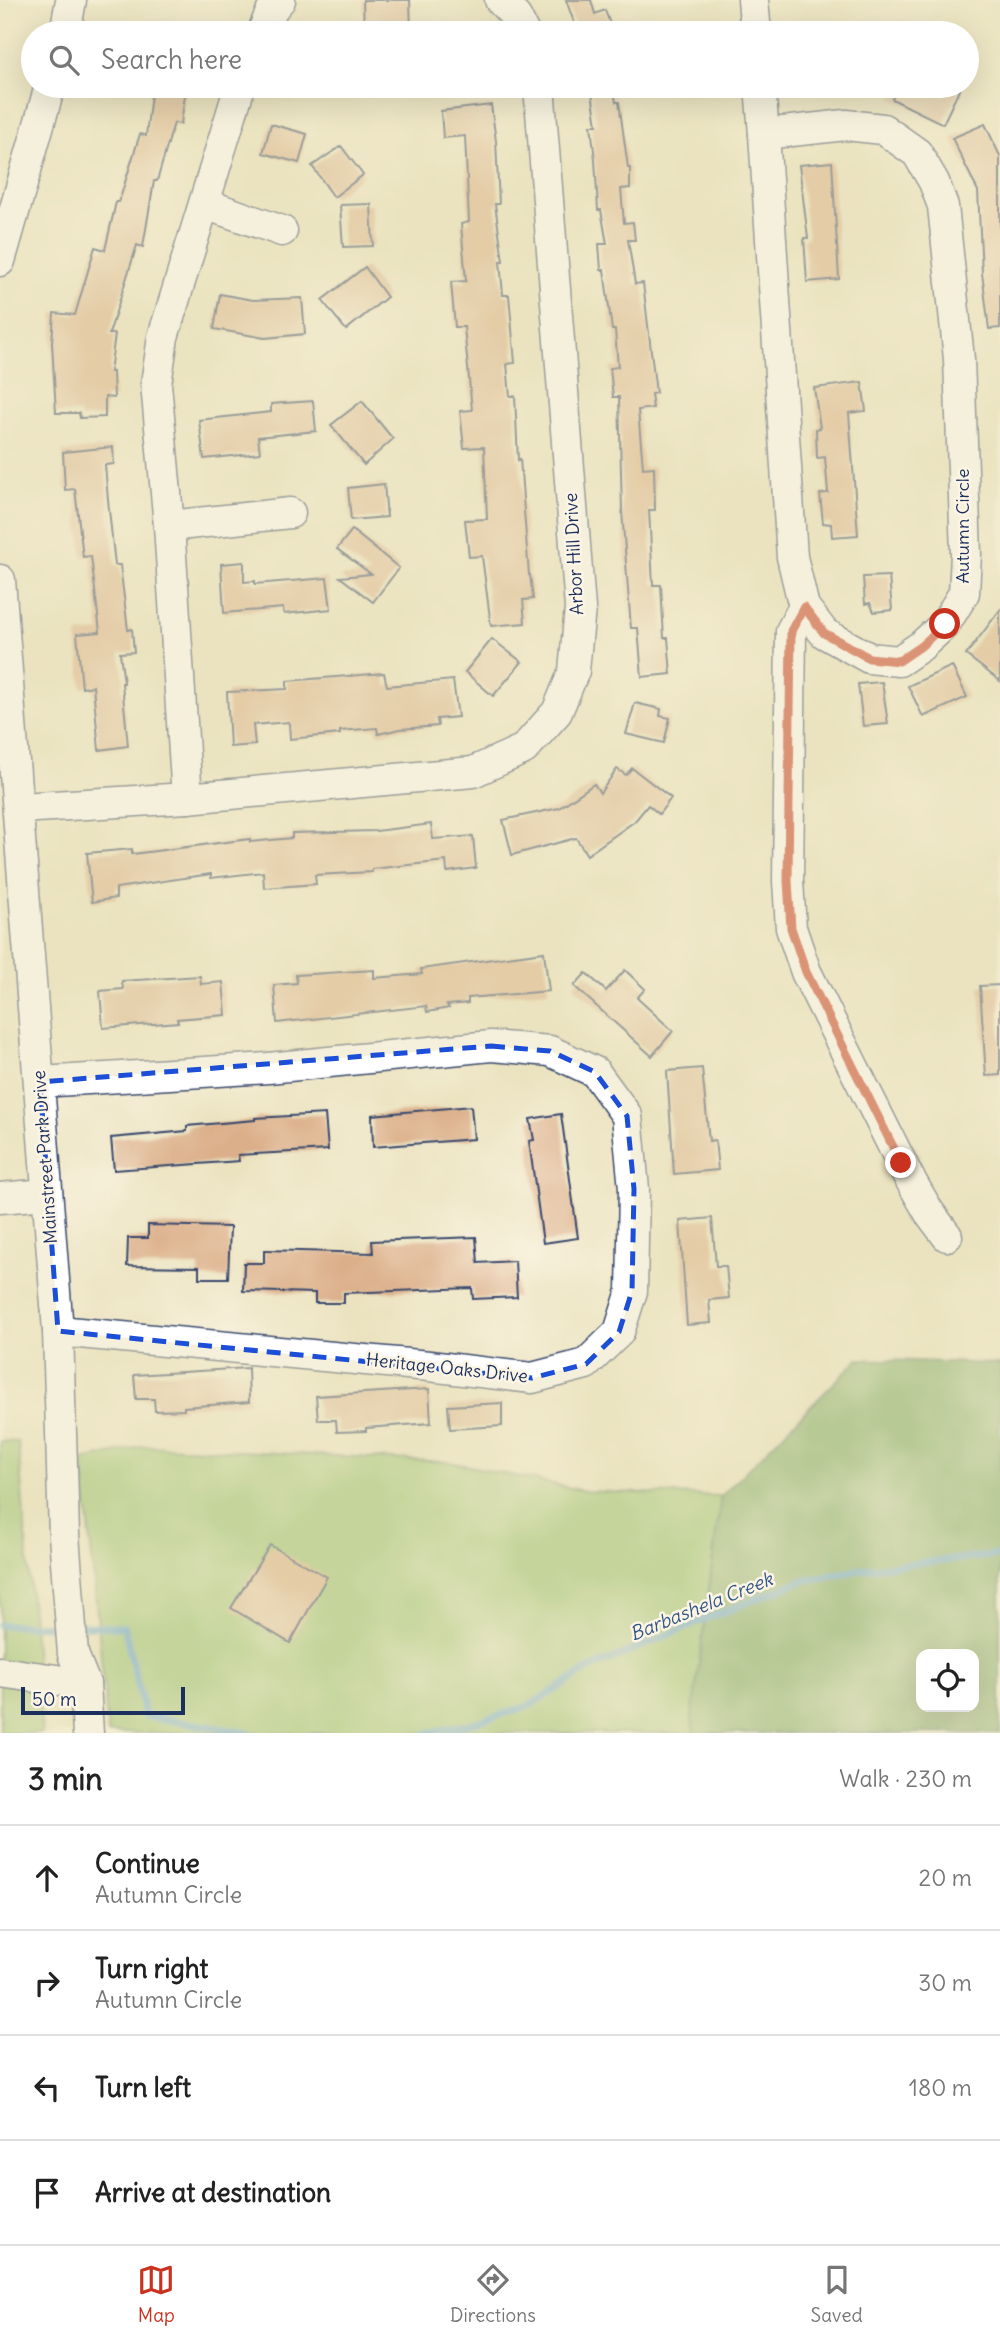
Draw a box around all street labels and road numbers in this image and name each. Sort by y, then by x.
street label: Autumn Circle [951,468,974,584]
street label: Arbor Hill Drive [559,492,588,616]
street label: Mainstreet Park Drive [27,1069,62,1245]
street label: Heritage Oaks Drive [365,1348,529,1387]

